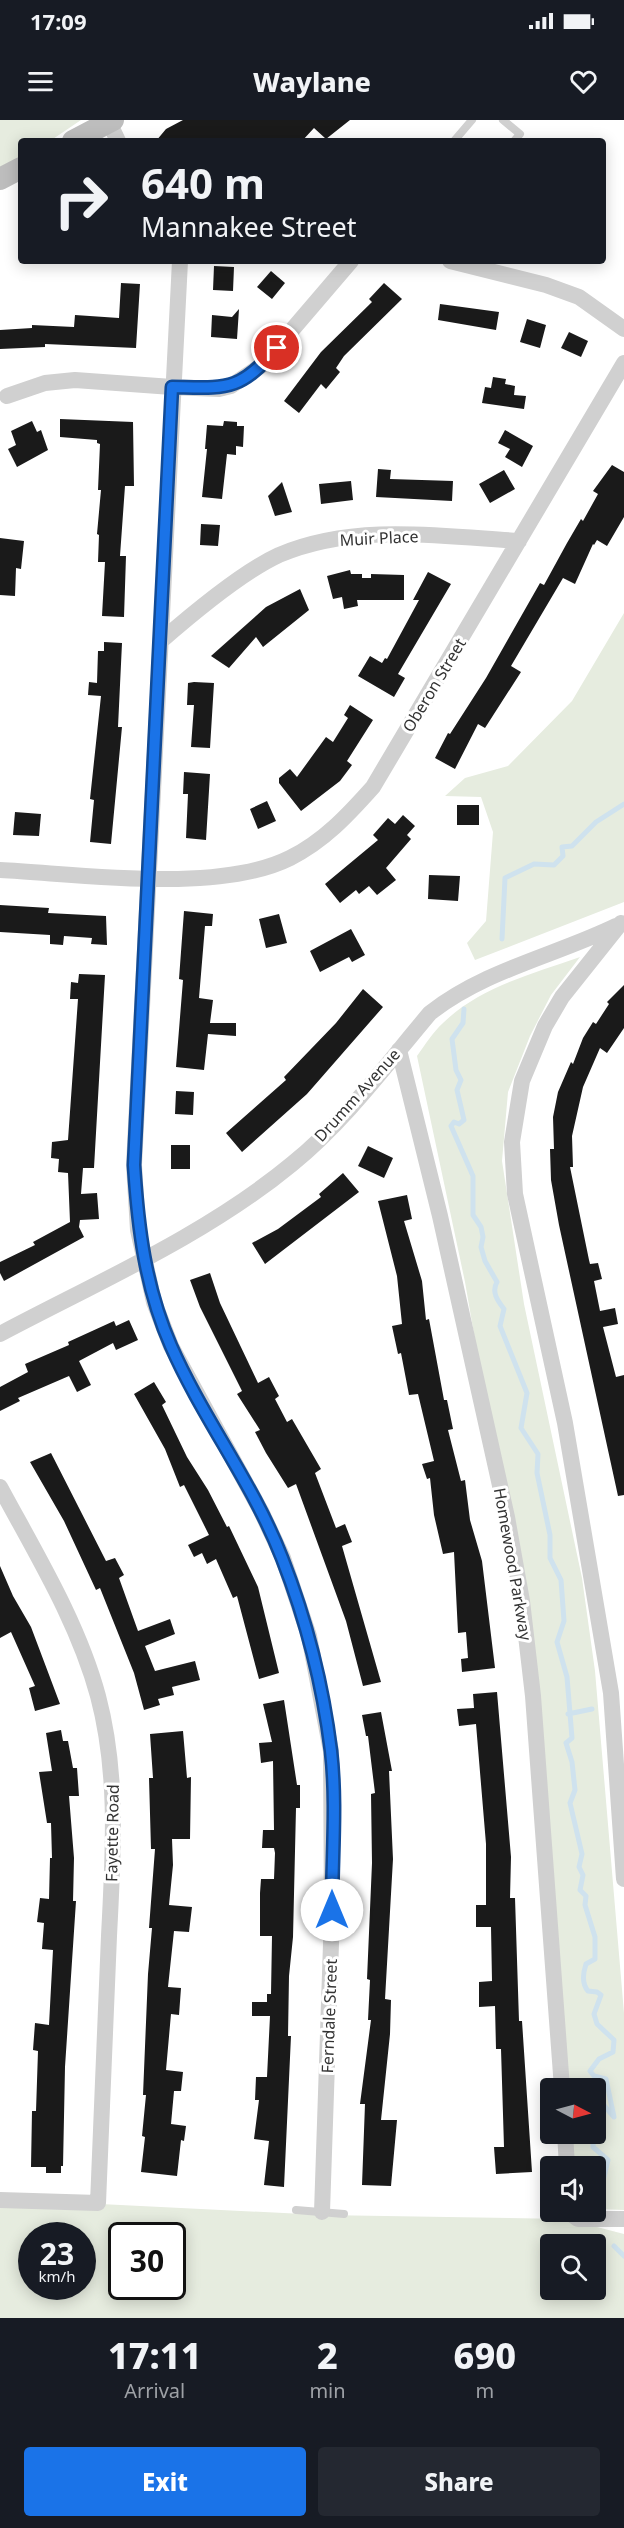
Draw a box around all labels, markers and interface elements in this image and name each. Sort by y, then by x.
text: 17:09 [30,6,87,36]
text: Waylane [253,63,371,100]
icon: menu [24,65,57,98]
icon: heart [567,65,600,98]
text: 640 m [141,154,265,211]
icon: right [42,162,120,240]
text: Mannakee Street [141,208,356,245]
pin [251,322,302,373]
icon: arrive [260,331,293,364]
street label: Muir Place [339,525,419,551]
street label: Oberon Street [397,634,471,736]
street label: Drumm Avenue [309,1044,405,1146]
street label: Homewood Parkway [489,1486,537,1643]
street label: Fayette Road [100,1784,124,1882]
position arrow [300,1878,364,1942]
street label: Ferndale Street [316,1958,342,2074]
north arrow [540,2078,606,2144]
map controls [540,2078,606,2300]
button: sound [540,2156,606,2222]
speed limit sign: 30 [108,2222,186,2300]
text: 23 [40,2233,74,2274]
button: search [540,2234,606,2300]
text: km/h [39,2266,75,2286]
text: 17:11 [108,2331,201,2380]
text: 2 [317,2331,338,2380]
text: 690 [454,2331,516,2380]
text: Arrival [124,2377,185,2404]
text: min [309,2377,346,2404]
text: m [475,2377,494,2404]
button: Exit [24,2447,306,2516]
button: Share [318,2447,600,2516]

